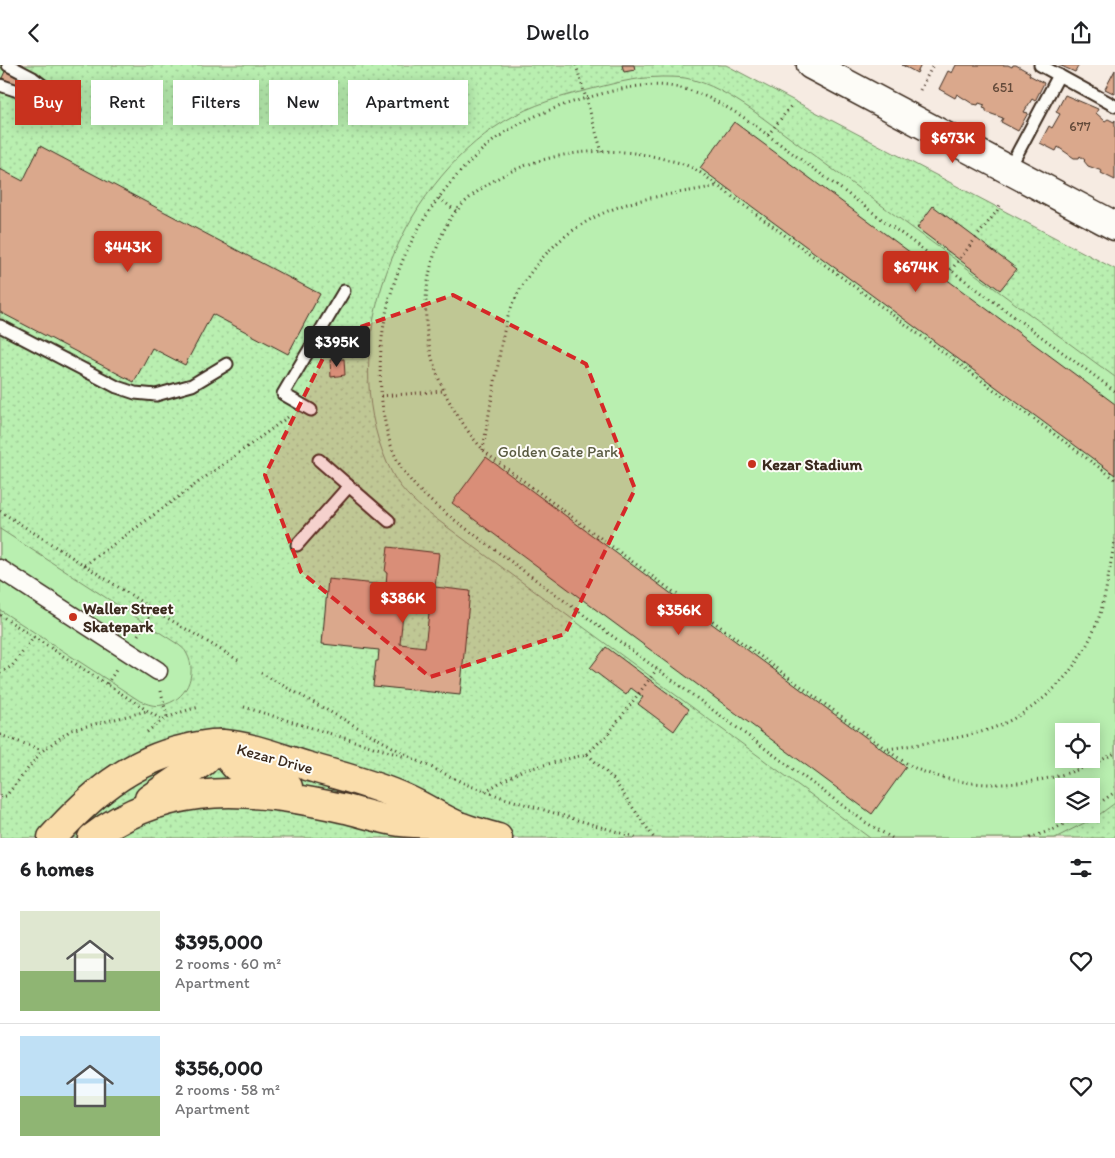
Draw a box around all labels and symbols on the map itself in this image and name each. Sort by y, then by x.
house number: 651 [992,79,1014,96]
house number: 677 [1069,118,1091,135]
pin: $673K [918,121,988,164]
pin: $443K [93,231,163,273]
pin: $674K [881,251,951,293]
pin: $395K [302,325,372,368]
park label: Golden Gate Park [498,442,619,461]
place label: Kezar Stadium [762,455,863,474]
marker: Kezar Stadium [746,458,758,470]
pin: $386K [368,581,438,624]
pin: $356K [644,593,714,636]
place label: Waller Street Skatepark [83,599,173,637]
marker: Waller Street Skatepark [67,611,79,623]
street label: Kezar Drive [235,739,315,778]

